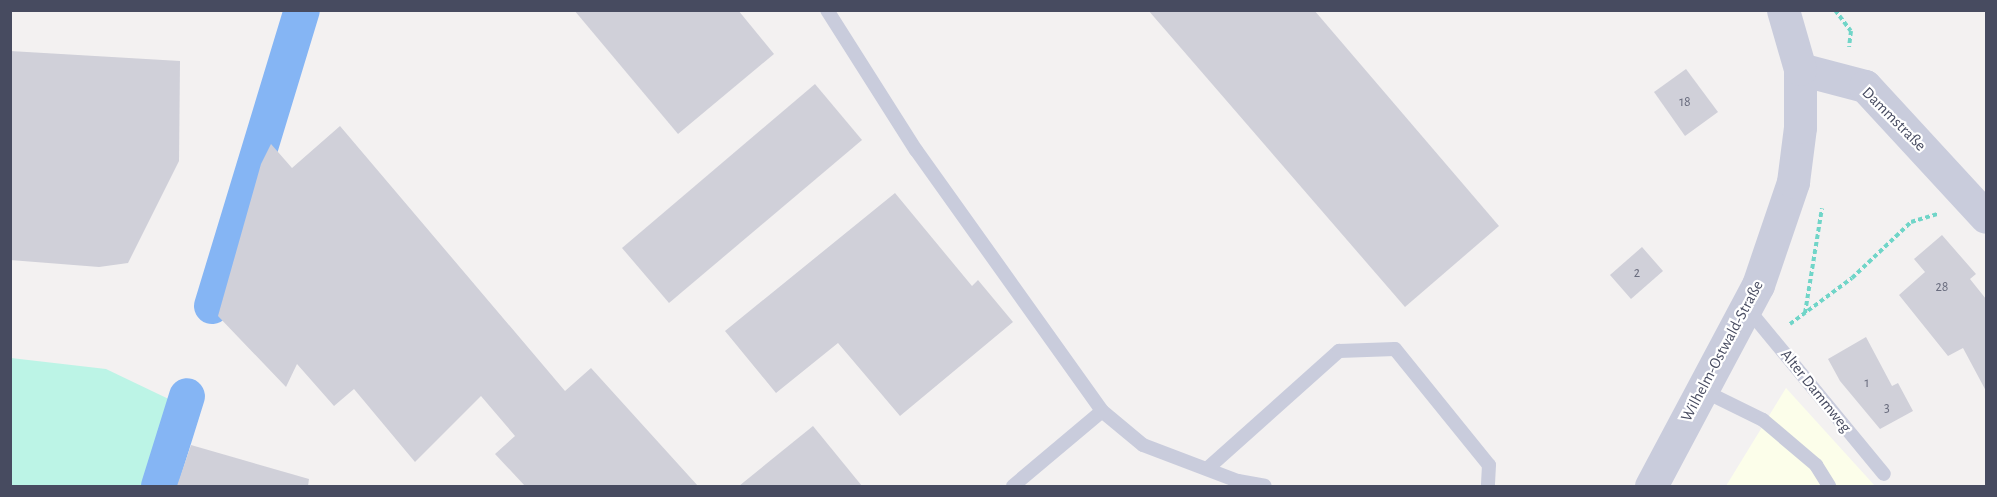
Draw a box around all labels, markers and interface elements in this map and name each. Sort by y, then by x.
street label: Dammstraße [1858,83,1930,155]
house number: 18 [1679,94,1691,110]
house number: 2 [1634,265,1640,281]
street label: Wilhelm-Ostwald-Straße [1677,277,1767,425]
house number: 28 [1935,279,1949,295]
street label: Alter Dammweg [1777,346,1855,436]
house number: 1 [1865,375,1869,391]
house number: 3 [1884,400,1890,416]

